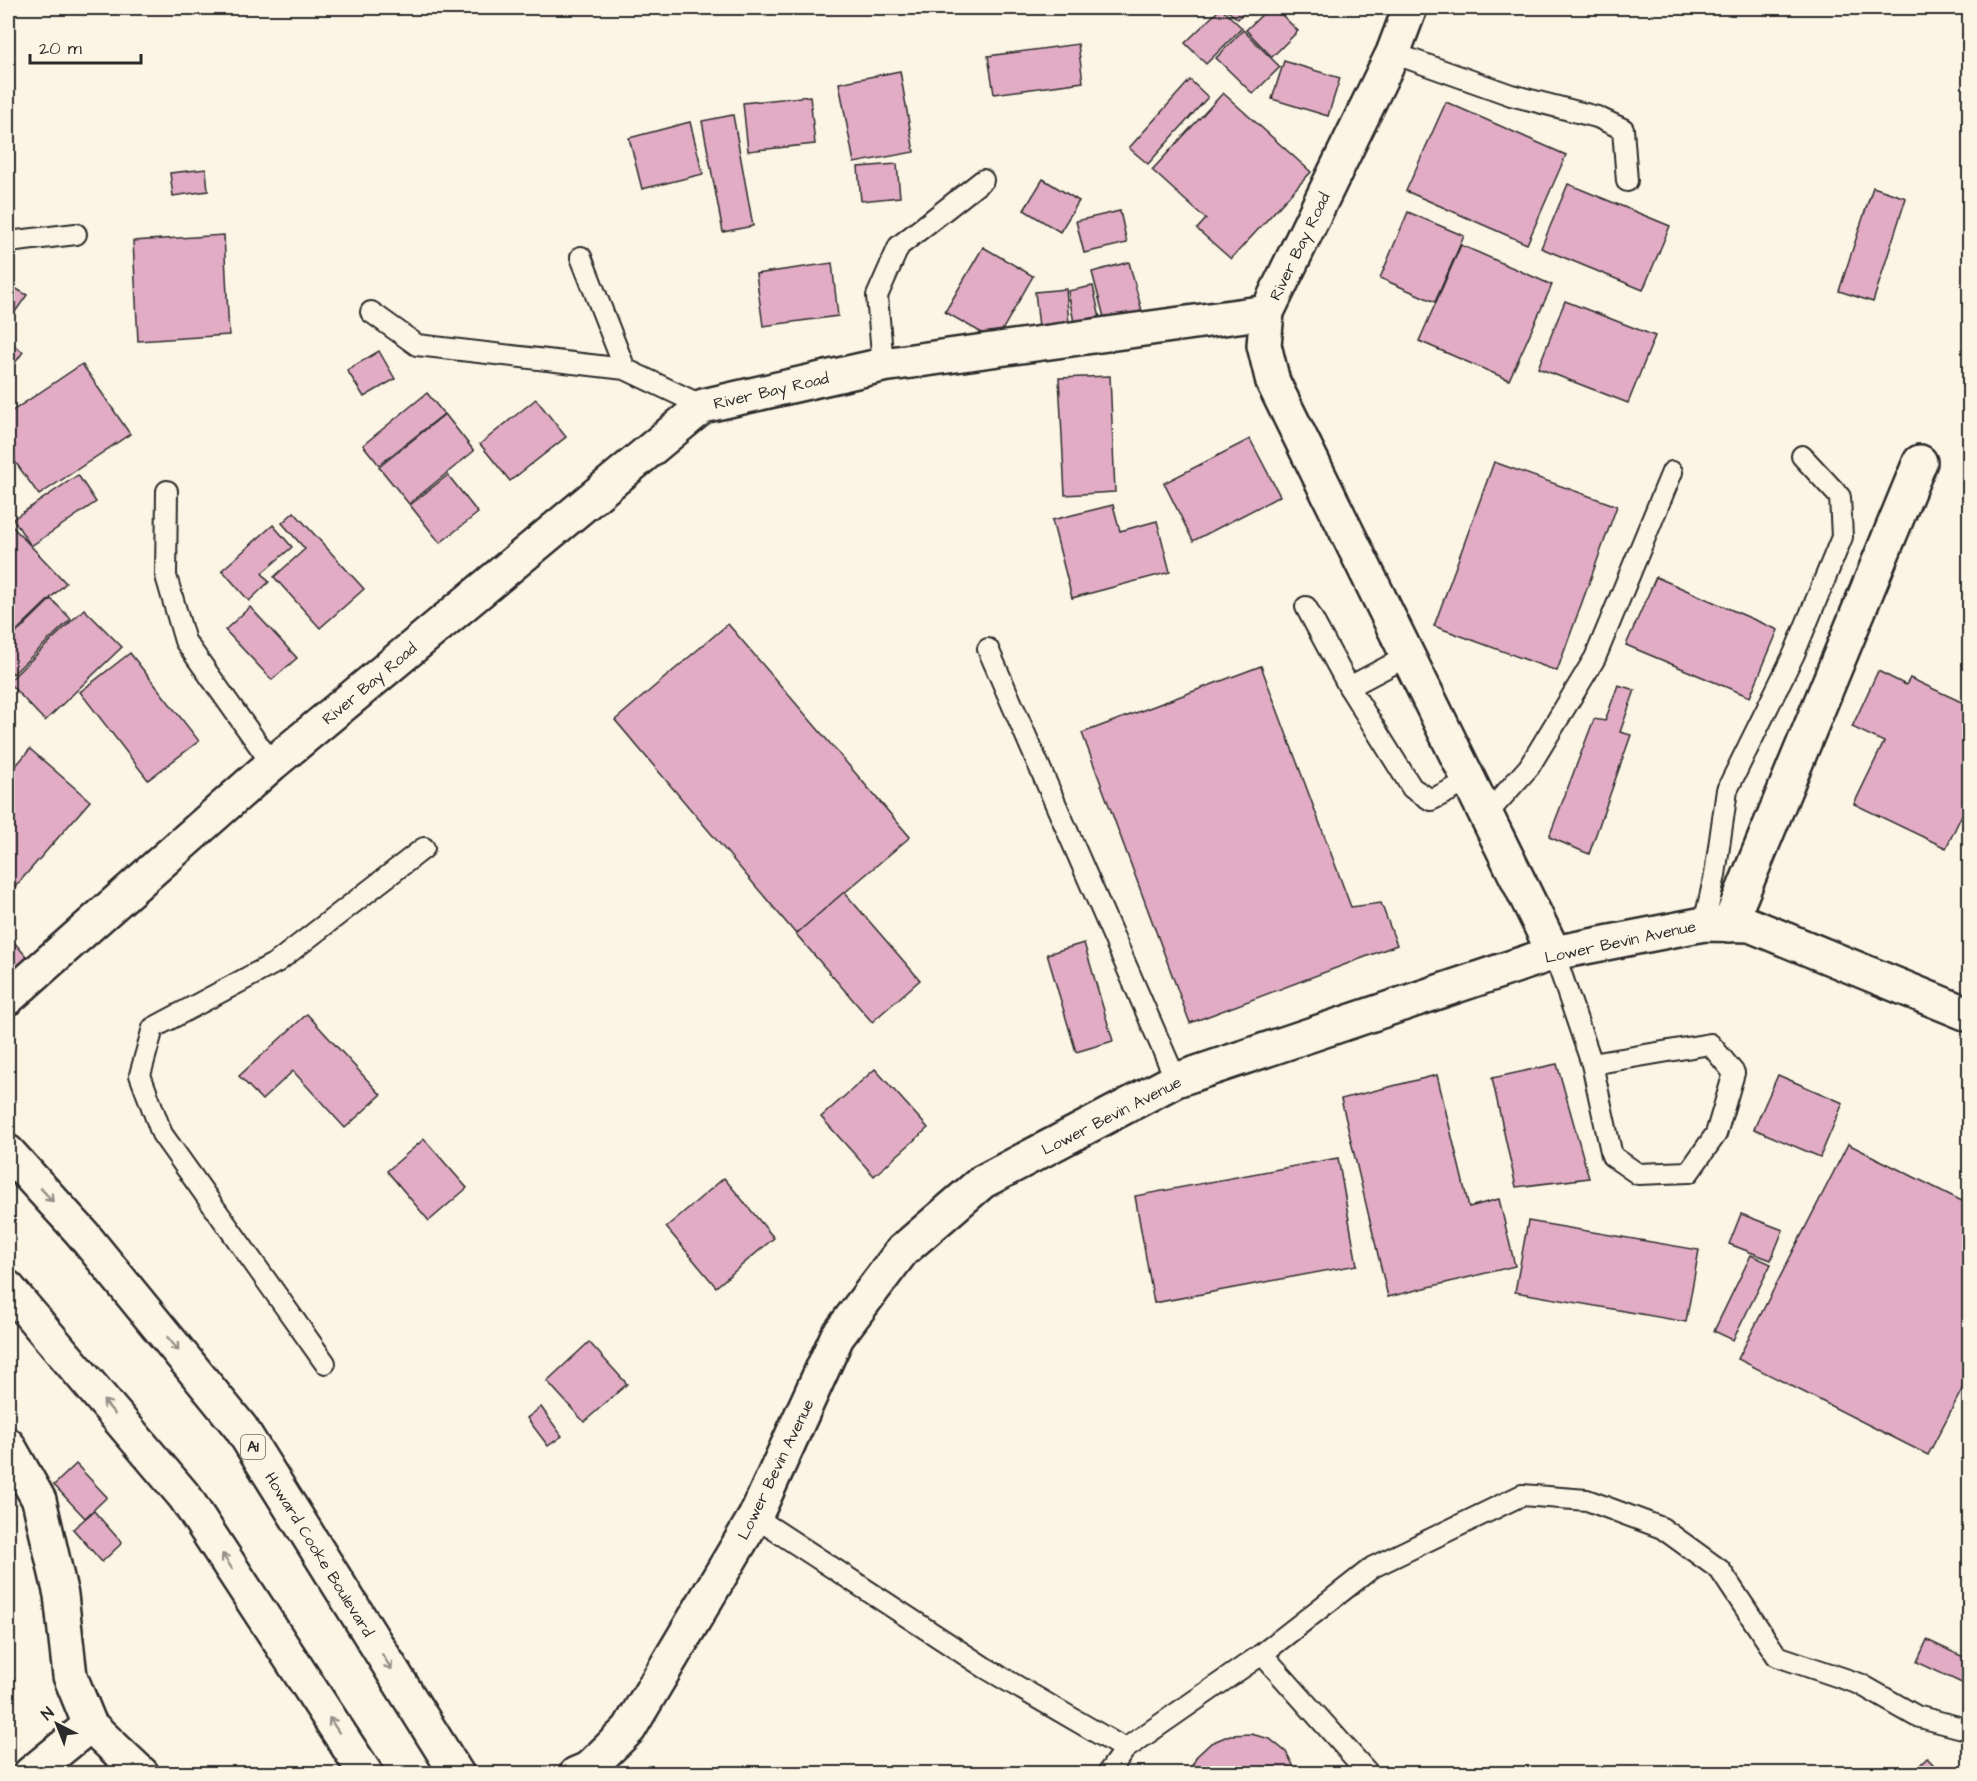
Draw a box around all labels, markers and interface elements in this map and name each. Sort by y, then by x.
scale bar [30,27,141,65]
text: 20 m [39,36,82,61]
street label: River Bay Road [1264,189,1336,304]
street label: River Bay Road [712,367,831,416]
street label: River Bay Road [318,638,422,731]
street label: Lower Bevin Avenue [1543,915,1698,969]
street label: Lower Bevin Avenue [1038,1071,1185,1161]
one-way arrow [40,1187,54,1202]
one-way arrow [166,1336,179,1352]
street label: Lower Bevin Avenue [732,1395,820,1543]
one-way arrow [102,1399,115,1415]
road number: A1 [241,1435,265,1459]
street label: Howard Cooke Boulevard [259,1468,379,1641]
one-way arrow [221,1553,233,1570]
one-way arrow [381,1653,393,1670]
north arrow [27,1694,87,1754]
text: N [37,1702,59,1725]
one-way arrow [327,1716,340,1733]

